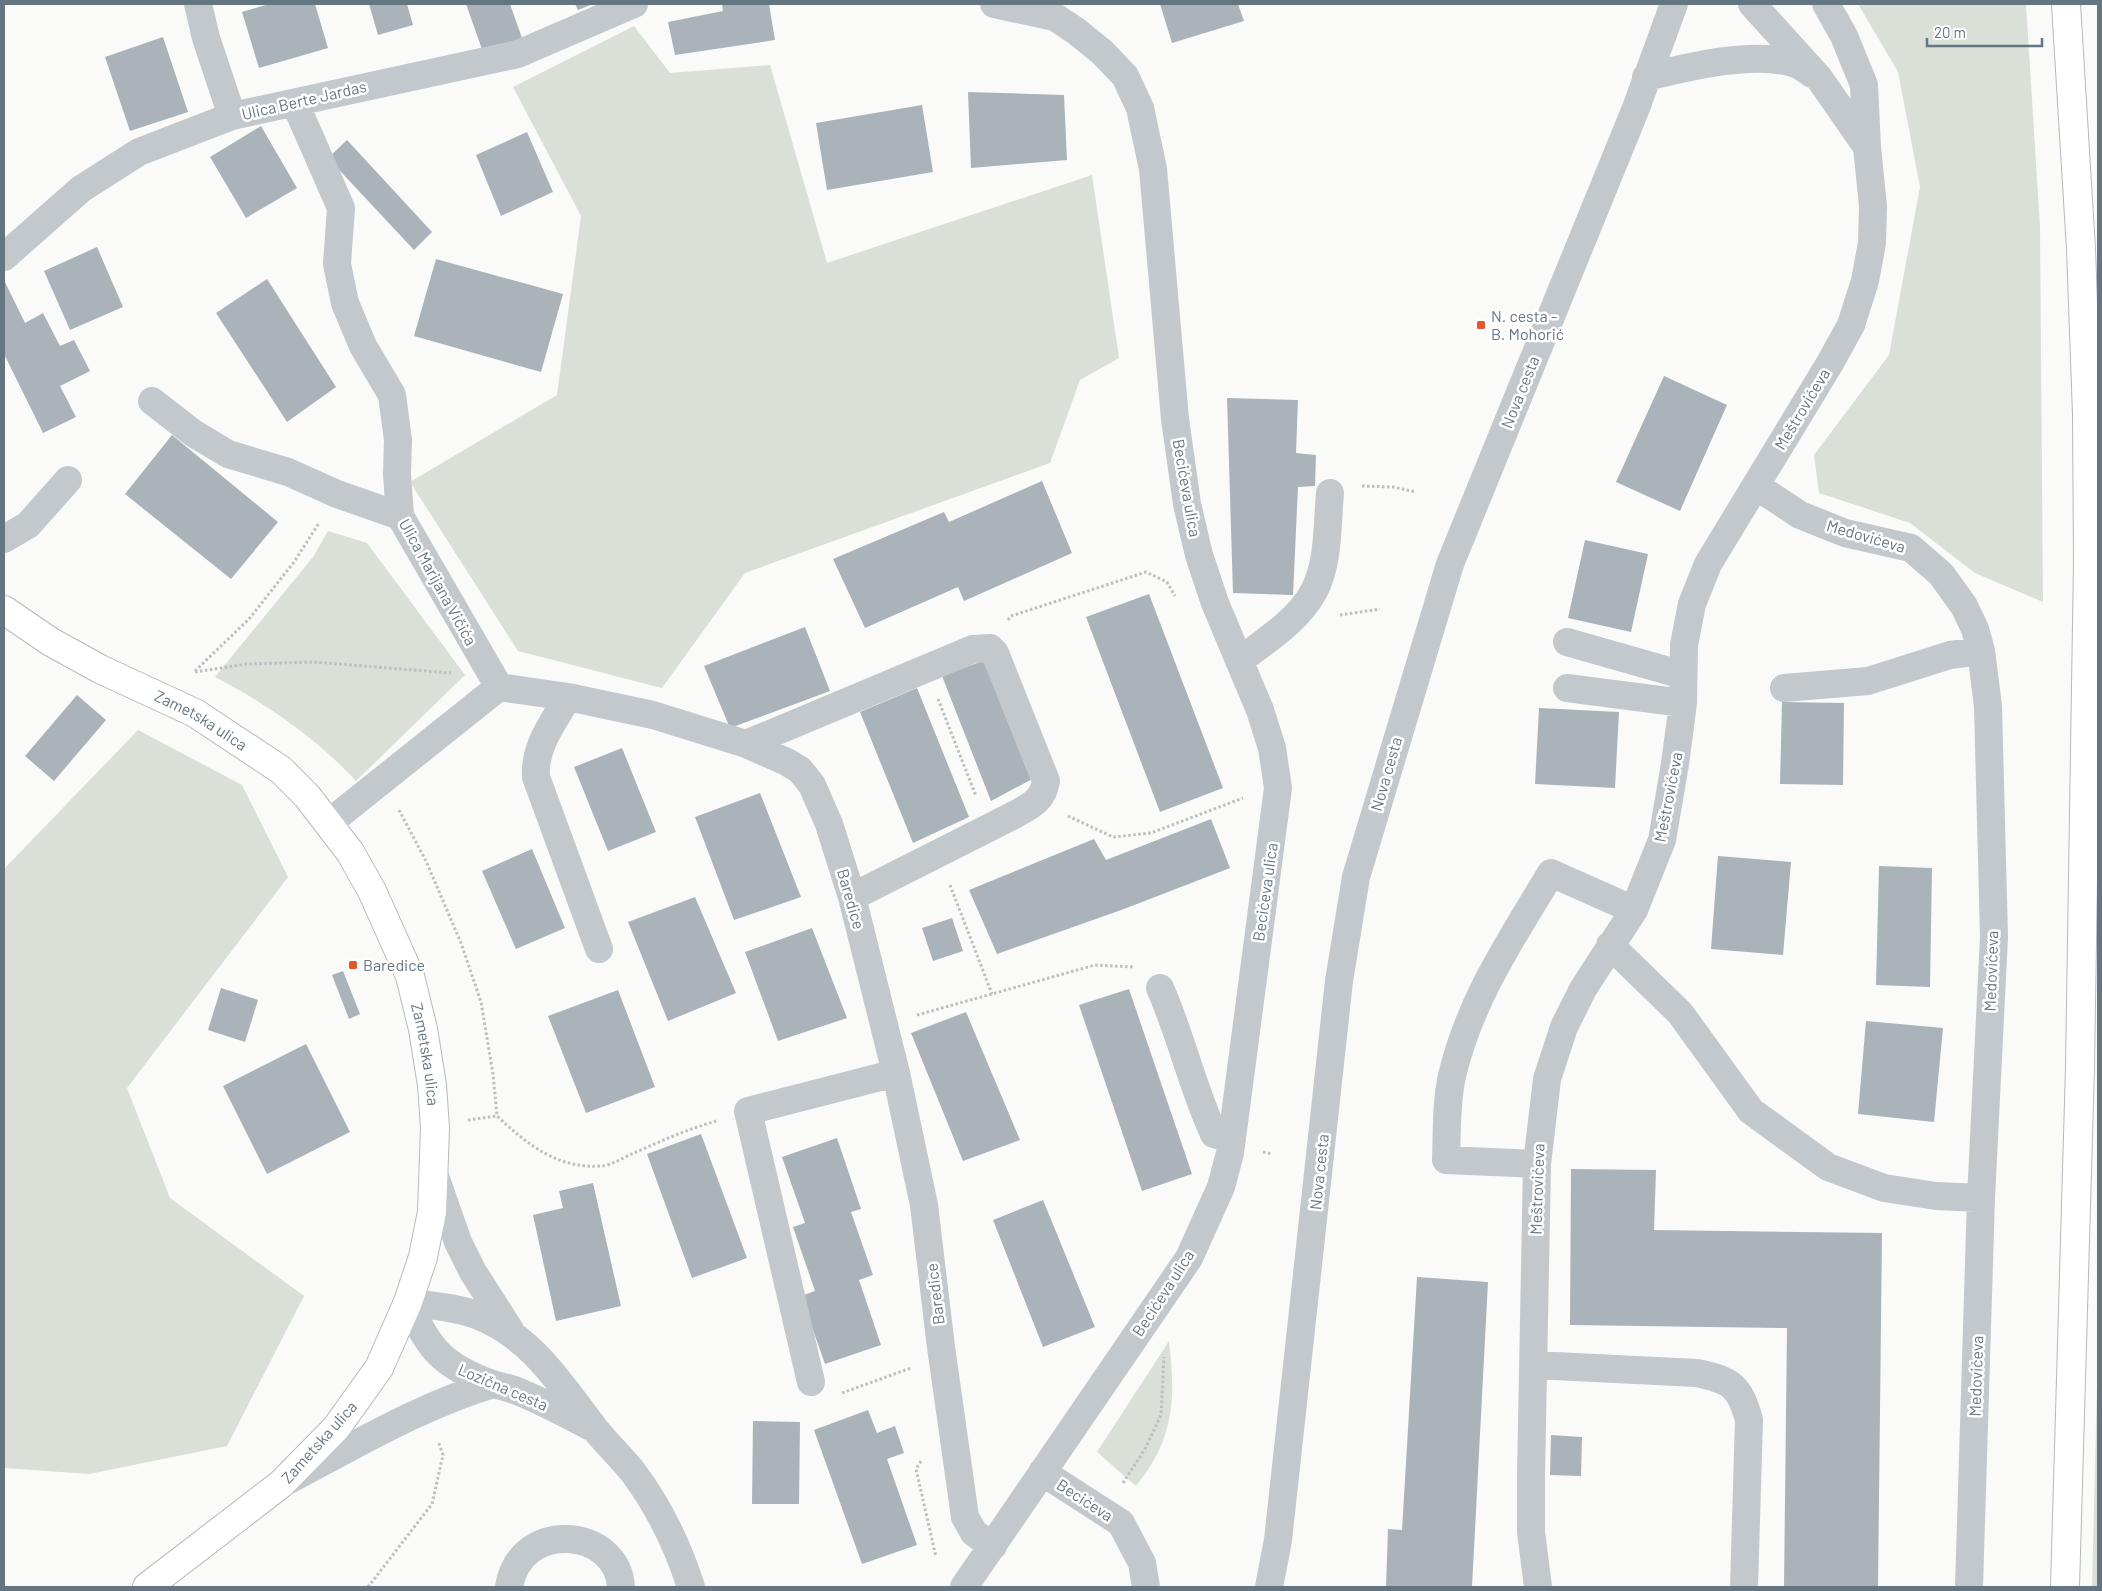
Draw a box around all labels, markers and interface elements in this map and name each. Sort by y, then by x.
scale bar [1927,15,2042,47]
text: 20 m [1934,23,1966,41]
street label: Ulica Berte Jardas [240,76,368,123]
place label: N. cesta - B. Mohorić [1491,306,1564,343]
marker: N. cesta - B. Mohorić [1475,319,1487,331]
street label: Nova cesta [1496,353,1543,431]
street label: Meštrovićeva [1770,365,1833,453]
street label: Becićeva ulica [1170,437,1205,538]
street label: Ulica Marijana Vičića [396,515,481,648]
street label: Medovićeva [1825,515,1908,556]
street label: Zametska ulica [152,686,251,754]
street label: Nova cesta [1366,735,1405,813]
street label: Meštrovićeva [1649,750,1686,844]
street label: Becićeva ulica [1248,841,1281,942]
street label: Baredice [834,866,869,931]
street label: Medovićeva [1980,930,2001,1012]
place label: Baredice [363,955,425,974]
marker: Baredice [347,959,359,971]
street label: Zametska ulica [408,1001,443,1106]
street label: Nova cesta [1305,1133,1332,1211]
street label: Meštrovićeva [1525,1143,1548,1235]
street label: Becićeva ulica [1128,1246,1198,1339]
street label: Baredice [921,1262,948,1326]
street label: Medovićeva [1965,1335,1986,1417]
street label: Lozična cesta [455,1359,551,1414]
street label: Zametska ulica [277,1397,361,1487]
street label: Becićeva [1054,1474,1117,1525]

